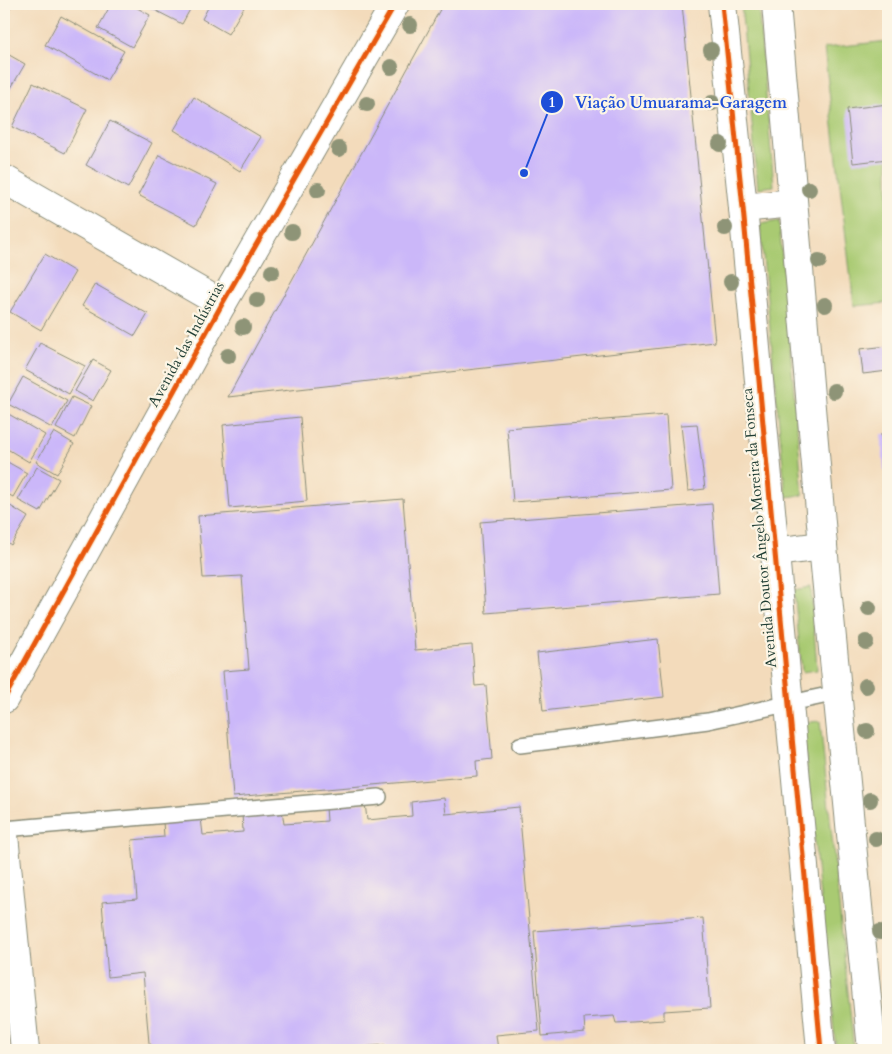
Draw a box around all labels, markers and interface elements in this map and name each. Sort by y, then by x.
callout: Viação Umuarama-Garagem [540,86,797,117]
text: 1 [548,92,556,112]
text: Viação Umuarama-Garagem [575,92,787,114]
street label: Avenida das Indústrias [143,278,229,410]
street label: Avenida Doutor Ângelo Moreira da Fonseca [736,387,781,669]

